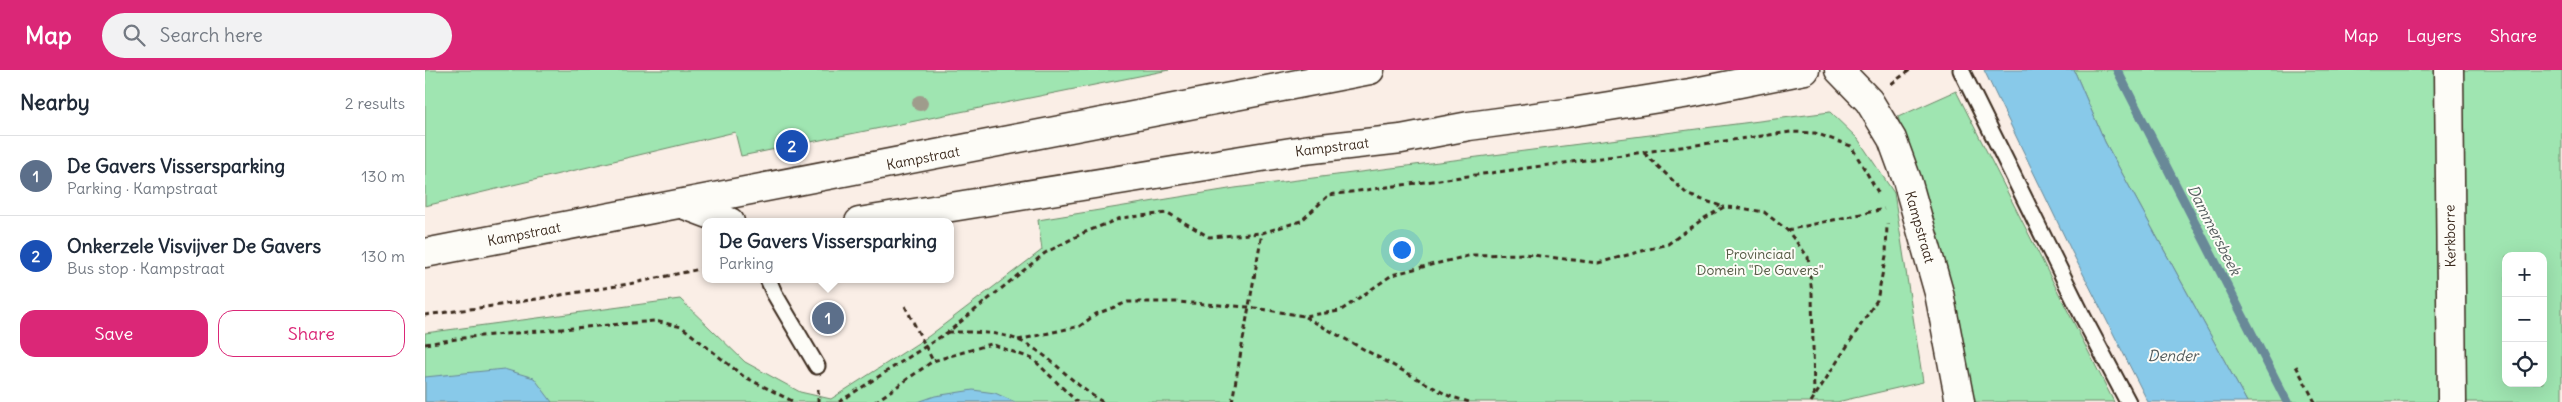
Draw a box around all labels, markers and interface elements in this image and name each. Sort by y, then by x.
search box [102,13,452,58]
text: Map [25,20,72,50]
icon: search [120,21,148,49]
text: Search here [160,23,263,47]
text: Map [2343,24,2378,47]
text: Layers [2406,24,2462,47]
text: Share [2490,24,2537,47]
text: Nearby [20,89,90,116]
text: 2 results [345,93,405,113]
pin: 2 [776,127,808,165]
street label: Kampstraat [1294,134,1370,160]
street label: Kampstraat [885,142,961,174]
text: De Gavers Vissersparking [67,154,285,178]
text: 1 [33,166,39,186]
text: 130 m [361,166,405,186]
text: Parking · Kampstraat [67,178,218,198]
water label: Dammersbeek [2184,182,2246,279]
street label: Kampstraat [1901,189,1939,265]
street label: Kerkborre [2440,204,2460,268]
street label: Kampstraat [486,218,562,250]
popup [702,218,954,283]
text: De Gavers Vissersparking [719,229,937,253]
text: Onkerzele Visvijver De Gavers [67,234,321,258]
your location [1389,237,1415,263]
park label: Provinciaal Domein "De Gavers" [1696,245,1824,279]
text: 2 [32,246,40,266]
text: 130 m [361,246,405,266]
map controls [2502,252,2547,387]
button: + [2502,252,2547,297]
text: Parking [719,253,774,273]
text: Bus stop · Kampstraat [67,258,225,278]
button: − [2502,297,2547,342]
pin: 1 [812,299,844,337]
button: Save [20,310,208,357]
button: Share [218,310,405,357]
button: locate [2502,342,2547,387]
water label: Dender [2148,346,2200,365]

